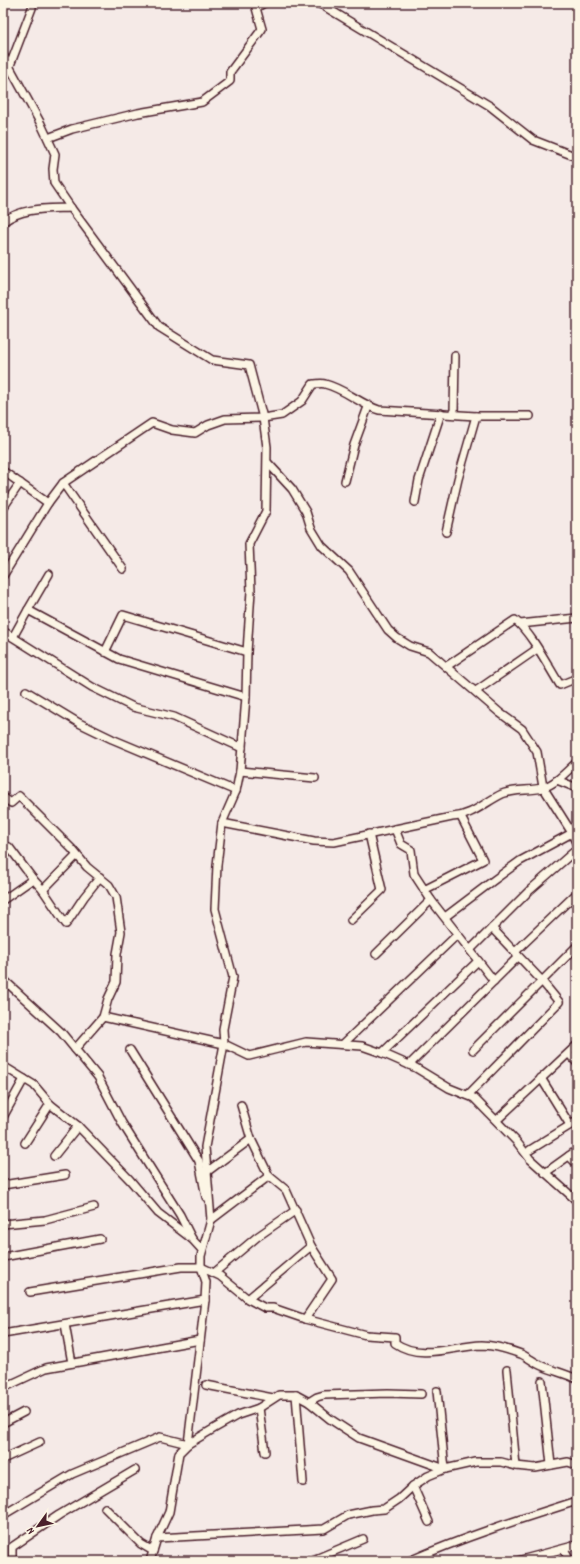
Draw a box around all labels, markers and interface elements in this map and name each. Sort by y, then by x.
north arrow [18,1506,58,1546]
text: N [23,1523,39,1537]

